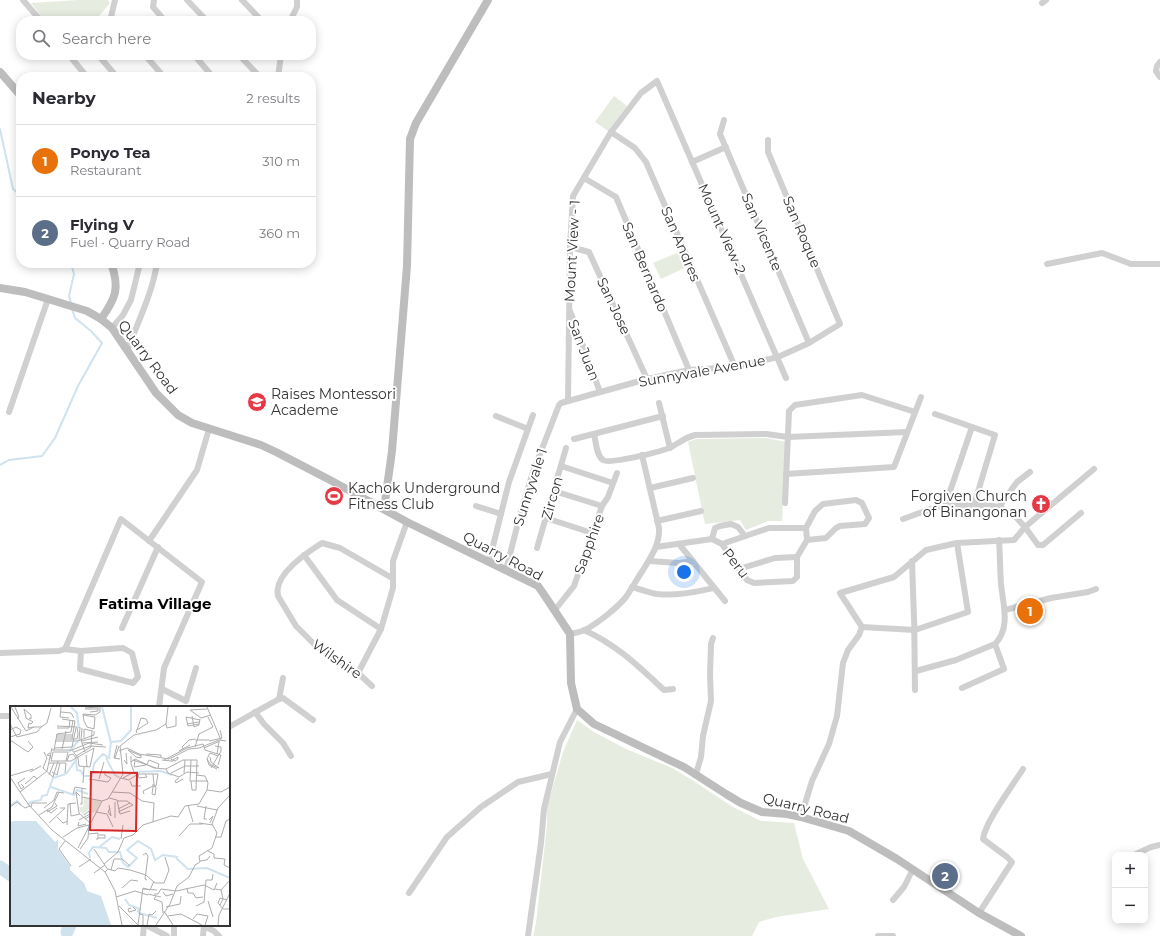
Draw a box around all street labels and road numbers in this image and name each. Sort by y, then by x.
street label: Mount View-2 [694,181,750,277]
street label: San Vicente [738,190,786,274]
street label: San Roque [779,193,825,271]
street label: Mount View - 1 [560,200,584,302]
street label: San Andres [657,204,705,284]
street label: San Bernardo [618,219,672,315]
street label: San Jose [593,275,635,337]
street label: Quarry Road [114,316,182,398]
street label: San Juan [564,317,604,383]
street label: Sunnyvale Avenue [637,351,767,391]
street label: Sunnyvale 1 [509,446,551,528]
street label: Zircon [537,474,567,522]
street label: Sapphire [570,511,608,577]
street label: Quarry Road [460,527,546,585]
street label: Peru [719,544,753,582]
street label: Wilshire [309,635,365,683]
street label: Quarry Road [761,789,851,827]

